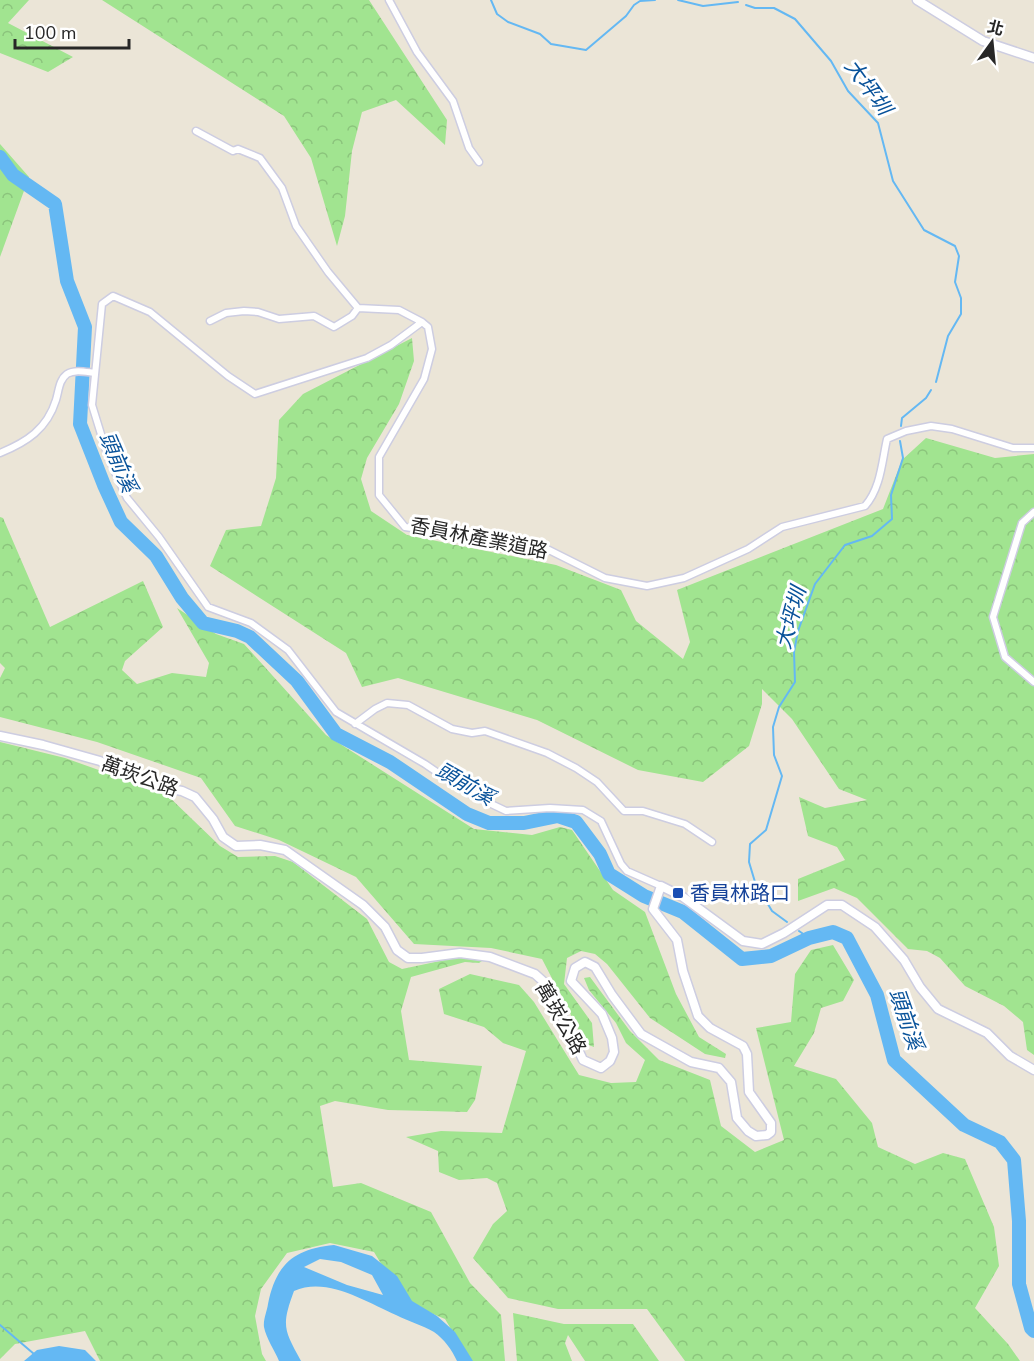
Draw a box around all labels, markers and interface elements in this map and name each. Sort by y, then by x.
scale bar [15,12,129,50]
north arrow [962,12,1022,72]
text: 北 [985,16,1006,41]
text: 100 m [24,21,76,45]
water label: 大坪圳 [838,53,900,123]
water label: 頭前溪 [93,428,144,499]
street label: 香員林產業道路 [408,512,550,565]
water label: 大坪圳 [769,581,813,652]
street label: 萬崁公路 [98,750,182,803]
water label: 頭前溪 [431,756,502,813]
place label: 香員林路口 [690,880,790,907]
marker: 香員林路口 [671,886,685,900]
street label: 萬崁公路 [529,977,592,1060]
water label: 頭前溪 [883,985,930,1056]

